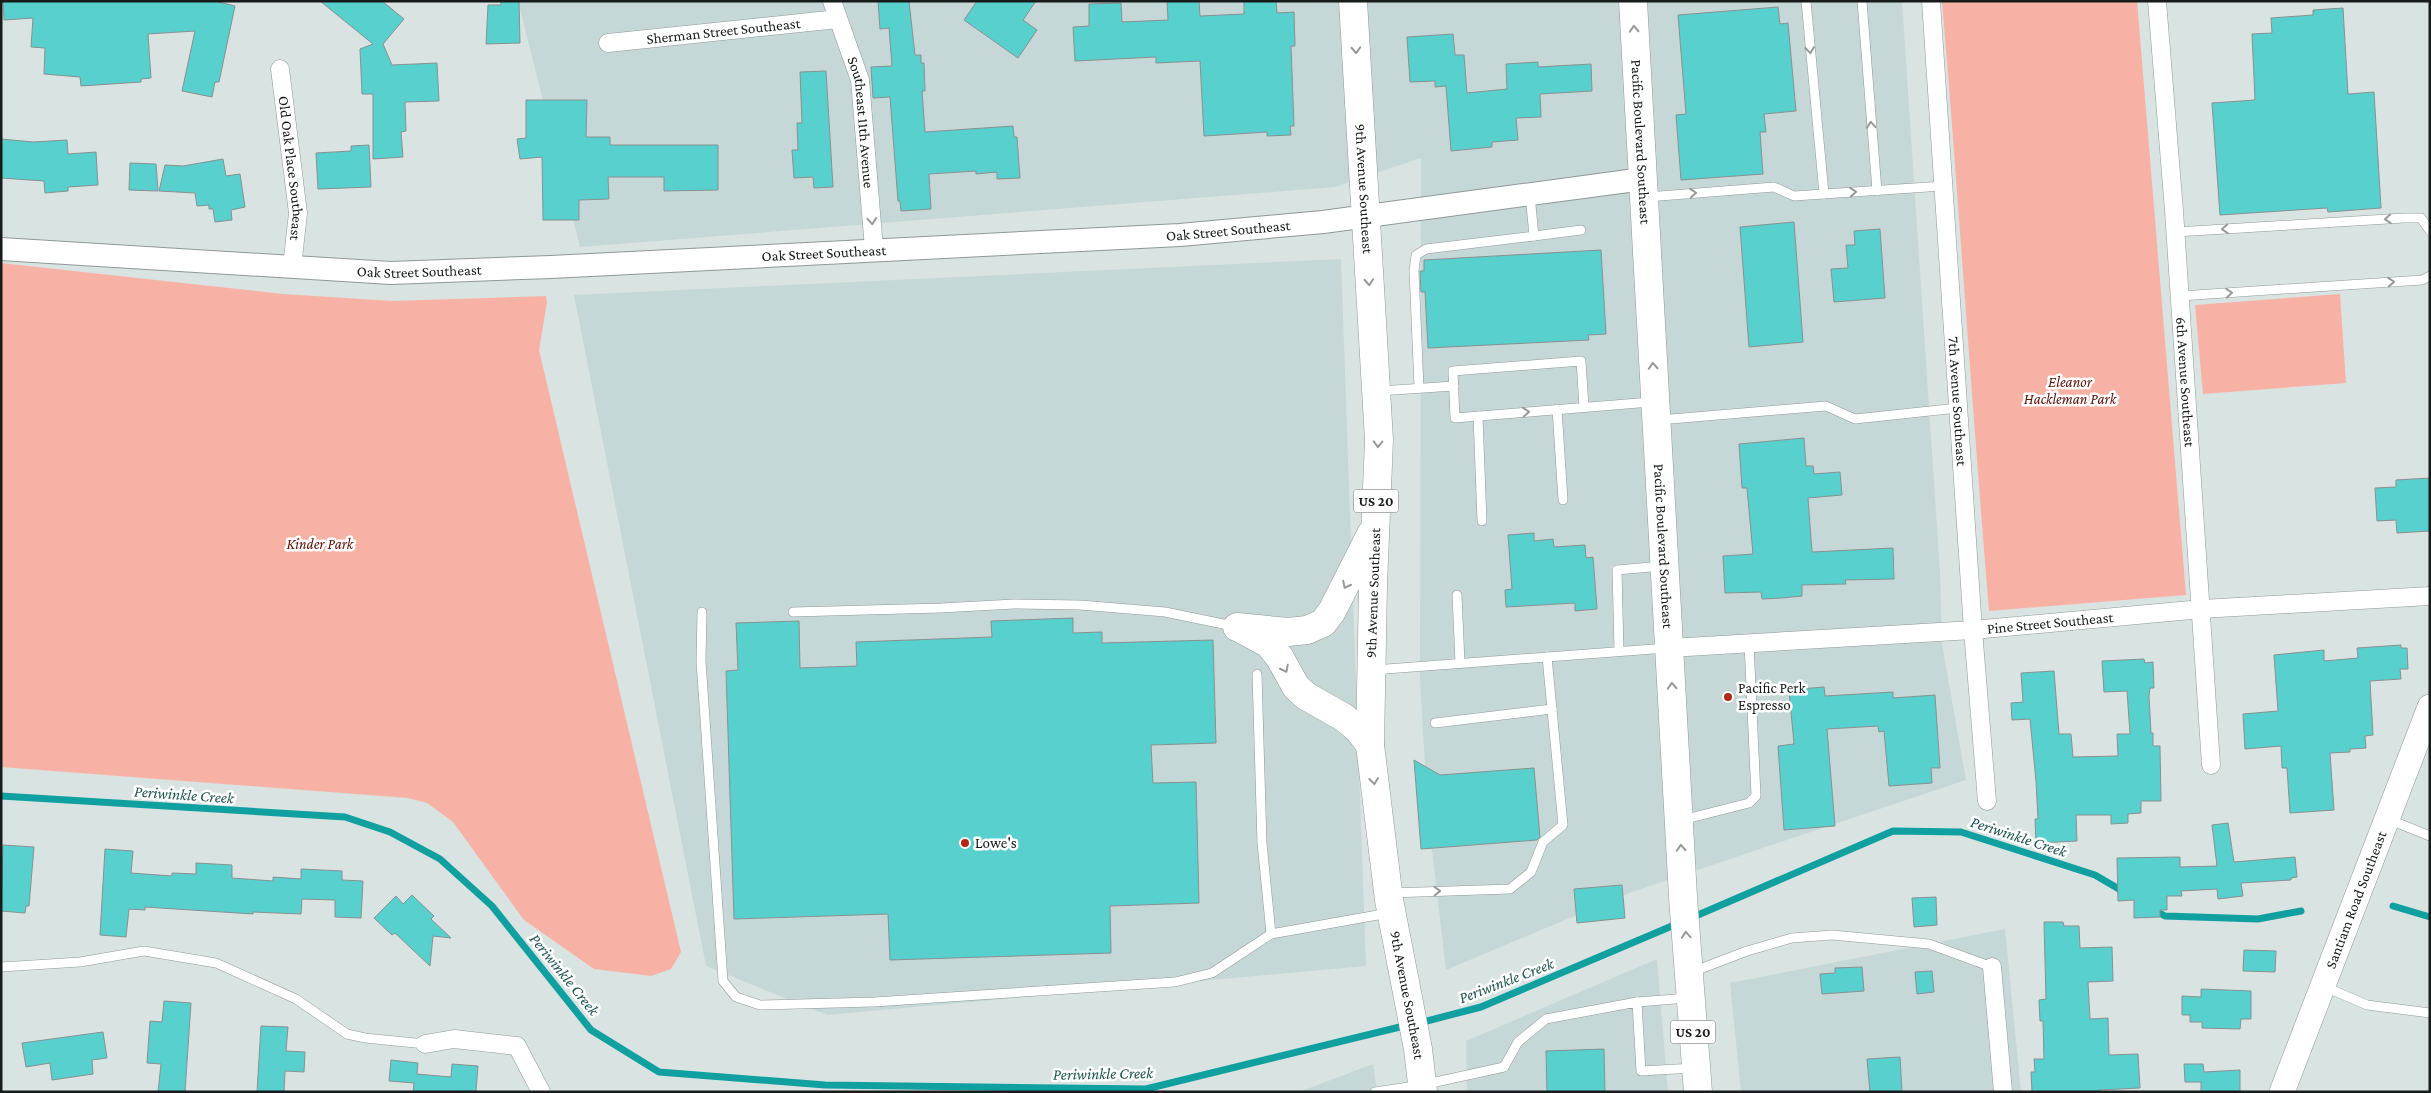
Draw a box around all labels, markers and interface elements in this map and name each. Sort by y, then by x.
street label: Sherman Street Southeast [646,15,802,47]
one-way arrow [1629,25,1640,33]
one-way arrow [1351,46,1362,54]
one-way arrow [1804,46,1815,54]
street label: Southeast 11th Avenue [844,55,877,189]
street label: Pacific Boulevard Southeast [1628,59,1653,226]
street label: Old Oak Place Southeast [275,95,306,242]
one-way arrow [1866,120,1877,128]
street label: 9th Avenue Southeast [1352,123,1376,255]
one-way arrow [1849,187,1857,198]
one-way arrow [1689,188,1697,199]
one-way arrow [2383,213,2391,224]
one-way arrow [866,217,877,225]
street label: Oak Street Southeast [1166,217,1292,244]
one-way arrow [2221,224,2229,235]
street label: Oak Street Southeast [761,242,888,264]
street label: Oak Street Southeast [356,262,483,281]
one-way arrow [2387,276,2395,287]
one-way arrow [1364,278,1375,286]
one-way arrow [2225,287,2233,298]
street label: 6th Avenue Southeast [2173,316,2198,449]
street label: 7th Avenue Southeast [1945,336,1970,467]
one-way arrow [1648,362,1659,370]
park label: Eleanor Hackleman Park [2024,374,2118,407]
one-way arrow [1523,407,1531,418]
one-way arrow [1373,441,1383,449]
street label: Pacific Boulevard Southeast [1651,463,1676,630]
road number: US 20 [1354,490,1398,512]
street label: 9th Avenue Southeast [1363,527,1383,658]
park label: Kinder Park [287,536,355,552]
one-way arrow [1341,580,1352,589]
street label: Pine Street Southeast [1986,609,2115,637]
one-way arrow [1279,663,1289,672]
place label: Pacific Perk Espresso [1738,680,1807,714]
one-way arrow [1666,681,1677,689]
marker: Pacific Perk Espresso [1722,691,1734,703]
one-way arrow [1369,777,1379,786]
water label: Periwinkle Creek [133,783,235,807]
water label: Periwinkle Creek [1969,813,2070,860]
street label: Santiam Road Southeast [2322,828,2390,971]
place label: Lowe's [975,835,1017,851]
marker: Lowe's [959,837,971,849]
one-way arrow [1675,844,1686,852]
one-way arrow [1433,886,1441,897]
water label: Periwinkle Creek [527,930,603,1019]
street label: 9th Avenue Southeast [1387,930,1427,1061]
one-way arrow [1681,930,1692,938]
water label: Periwinkle Creek [1456,954,1557,1006]
road number: US 20 [1670,1020,1716,1044]
water label: Periwinkle Creek [1053,1064,1154,1083]

